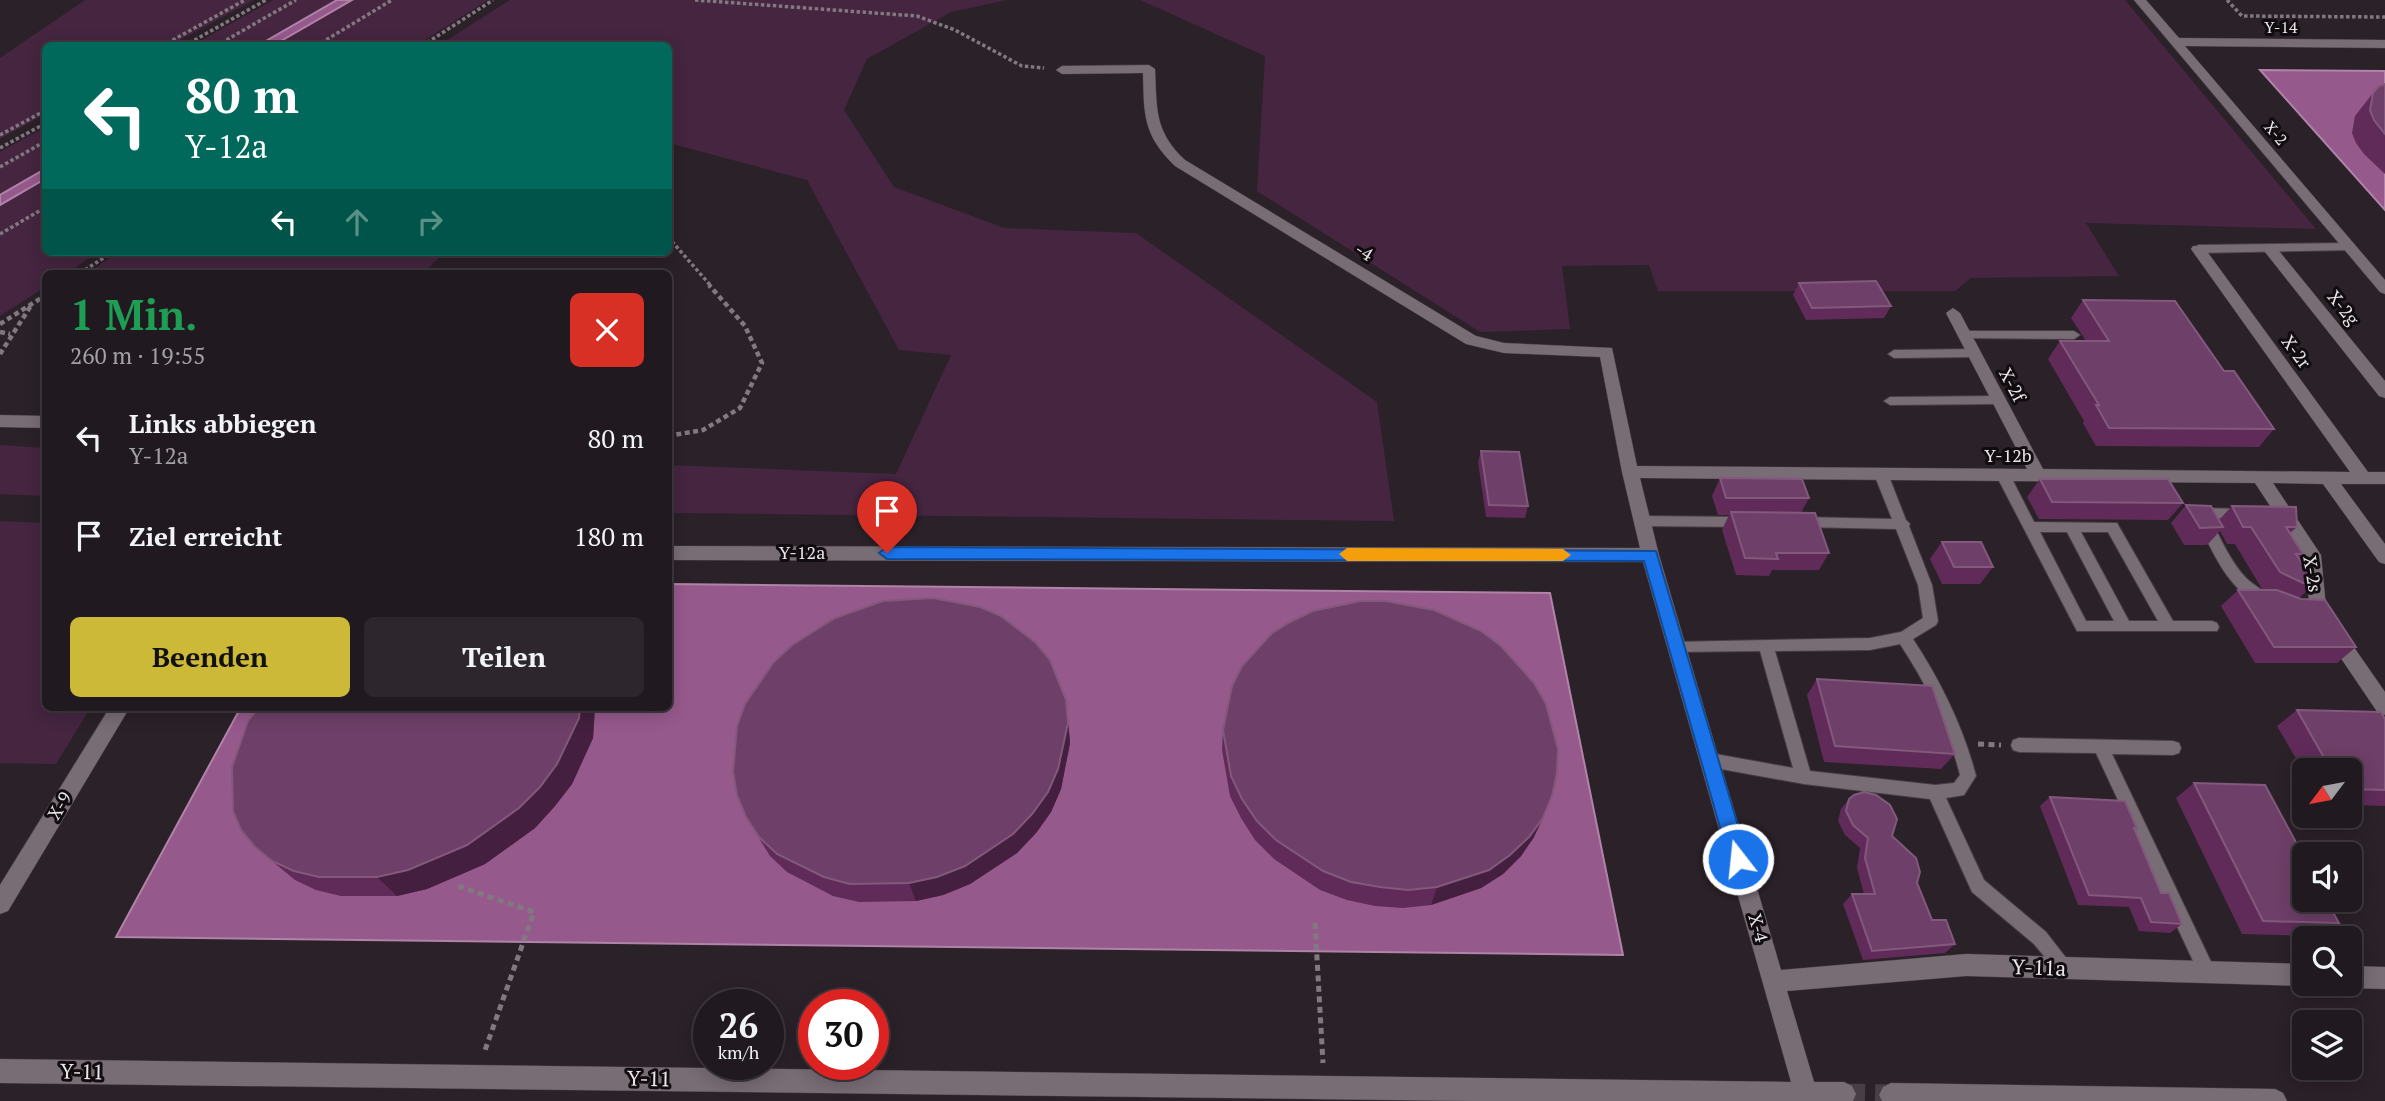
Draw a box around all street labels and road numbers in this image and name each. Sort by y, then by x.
street label: Y-14 [2264,16,2298,38]
street label: X-2 [2259,116,2293,150]
street label: -4 [1351,236,1378,266]
street label: X-2g [2323,285,2365,330]
street label: X-2r [2277,330,2317,373]
street label: X-2f [1994,364,2032,407]
street label: Y-12b [1984,443,2032,467]
street label: Y-12a [779,540,825,564]
street label: X-2s [2298,554,2328,594]
street label: X-9 [42,787,77,824]
street label: X-4 [1744,911,1775,945]
street label: Y-11a [2011,952,2067,982]
street label: Y-11 [60,1057,104,1085]
street label: Y-11 [627,1064,671,1092]

